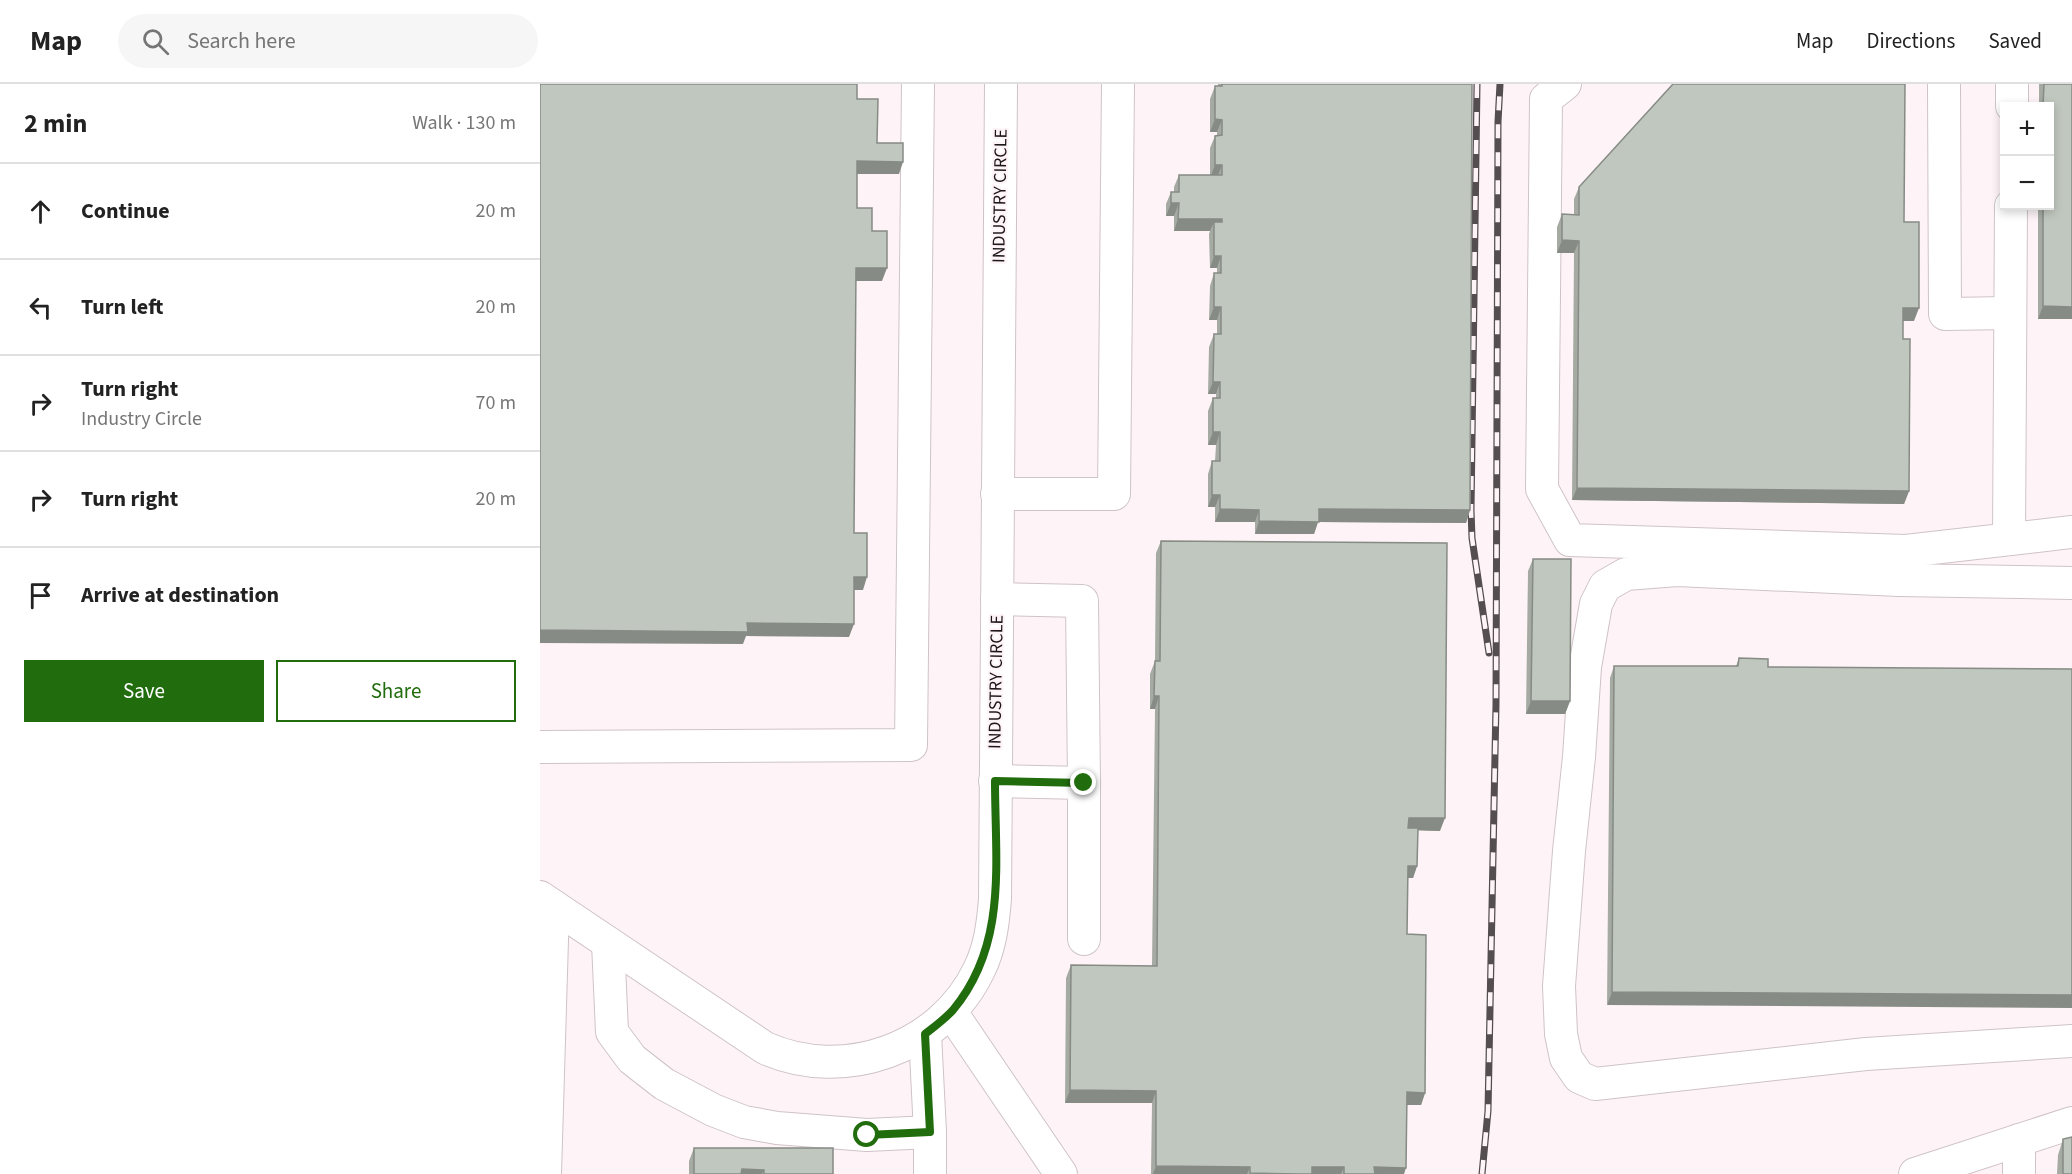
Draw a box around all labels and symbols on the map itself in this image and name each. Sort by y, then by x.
street label: INDUSTRY CIRCLE [986,129,1014,263]
street label: INDUSTRY CIRCLE [982,615,1010,749]
route end [1070,769,1096,795]
route start [853,1121,879,1147]

